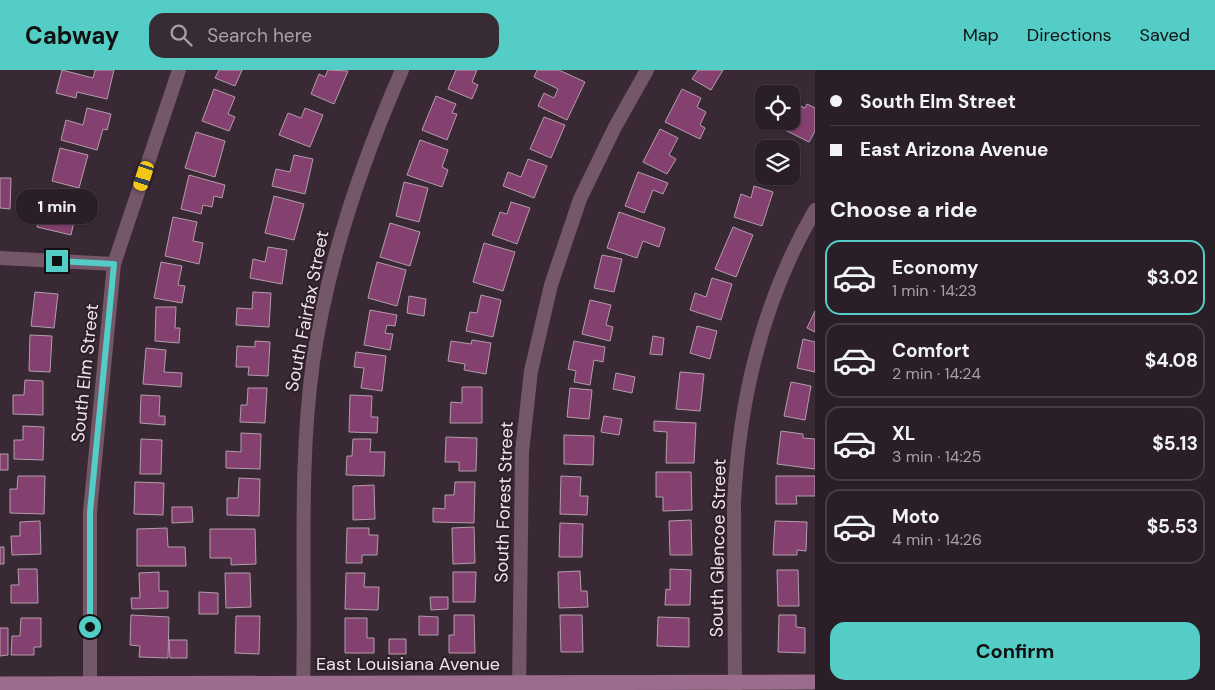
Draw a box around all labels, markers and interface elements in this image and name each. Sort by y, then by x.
search box [149,13,499,58]
text: Cabway [25,20,119,51]
icon: search [167,21,195,49]
text: Search here [207,23,312,48]
text: Map [963,23,999,47]
text: Directions [1027,23,1112,47]
text: Saved [1140,23,1190,47]
map controls [755,85,800,185]
button: locate [755,85,800,130]
text: South Elm Street [860,89,1016,114]
text: East Arizona Avenue [860,137,1048,162]
button: layers [755,140,800,185]
car [132,159,155,193]
callout: 1 min [16,189,98,224]
text: Choose a ride [830,195,978,224]
text: 1 min [38,196,76,217]
street label: South Fairfax Street [280,228,334,394]
route end [46,250,68,272]
icon: car [832,255,877,300]
text: Economy [892,255,979,280]
text: $3.02 [1147,265,1198,290]
text: 1 min · 14:23 [892,280,977,301]
street label: South Elm Street [66,302,104,444]
icon: car [832,338,877,383]
text: Comfort [892,338,970,363]
text: $4.08 [1145,348,1198,373]
text: 2 min · 14:24 [892,363,981,384]
street label: South Forest Street [489,421,519,583]
icon: car [832,421,877,466]
text: XL [892,421,915,446]
text: $5.13 [1152,431,1198,456]
text: 3 min · 14:25 [892,446,982,467]
street label: South Glencoe Street [704,458,732,638]
icon: car [832,504,877,549]
text: Moto [892,504,940,529]
text: $5.53 [1147,514,1198,539]
text: 4 min · 14:26 [892,529,982,550]
route start [79,616,101,638]
button: Confirm [830,622,1200,680]
street label: East Louisiana Avenue [316,652,500,676]

